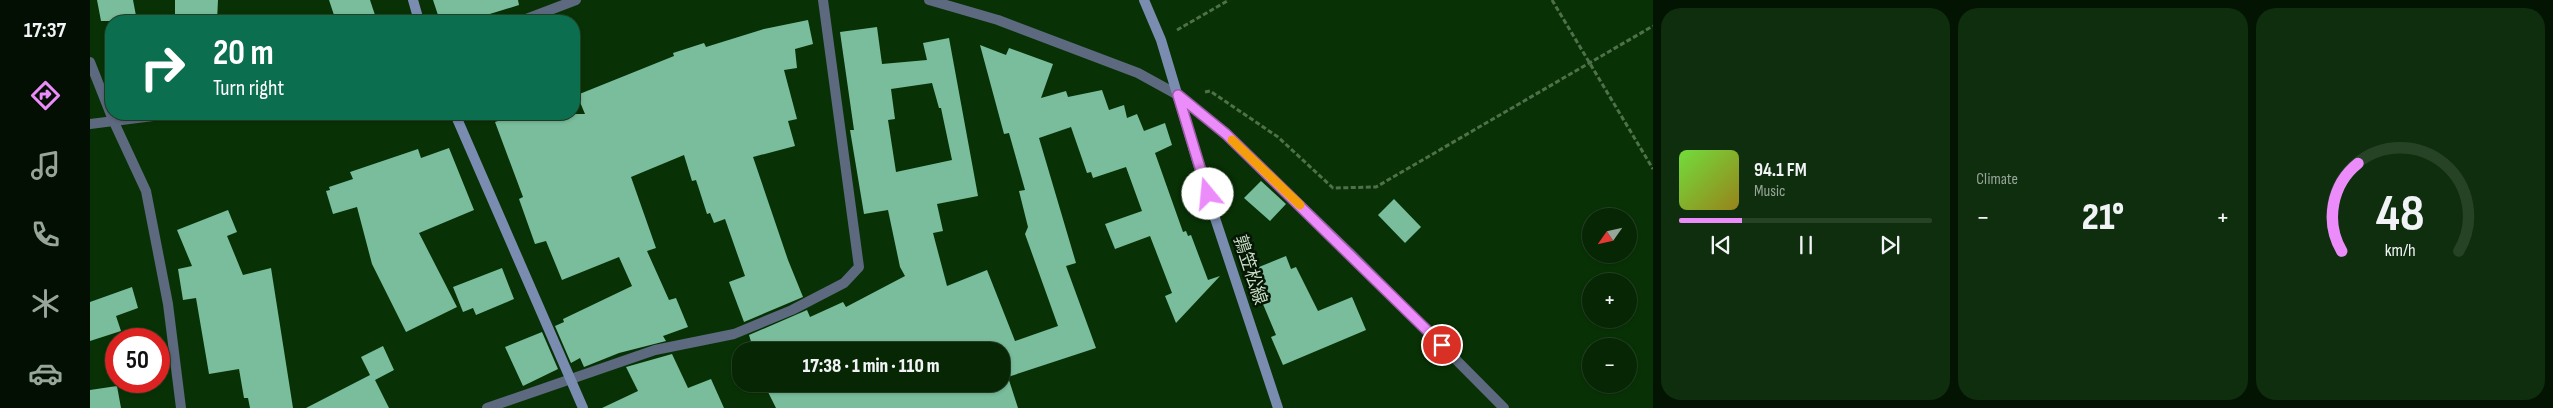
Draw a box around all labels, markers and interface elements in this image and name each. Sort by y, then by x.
text: 17:37 [24,17,66,44]
text: 20 m [213,32,274,75]
icon: right [130,35,195,100]
text: Turn right [213,75,284,102]
icon: directions [28,78,63,113]
icon: music [28,148,63,183]
text: 94.1 FM [1754,159,1807,182]
position arrow [1181,167,1233,219]
text: Climate [1976,170,2018,189]
text: Music [1754,182,1785,201]
text: 48 [2376,183,2425,246]
text: 21° [2082,195,2124,240]
text: − [1976,201,1990,234]
text: + [2216,201,2230,234]
north arrow [1582,208,1638,262]
map controls [1582,208,1637,393]
icon: phone [28,217,63,252]
icon: previous [1707,231,1735,259]
icon: pause [1792,231,1820,259]
icon: next [1876,231,1904,259]
street label: 鶉笠松線 [1229,233,1271,307]
text: km/h [2385,240,2416,261]
button: + [1582,273,1637,328]
icon: climate [28,286,63,321]
pin [1421,324,1463,366]
speed limit sign: 50 [105,328,170,393]
icon: arrive [1428,331,1456,359]
button: − [1582,338,1637,393]
text: 17:38 · 1 min · 110 m [803,355,939,378]
icon: car [28,356,63,391]

